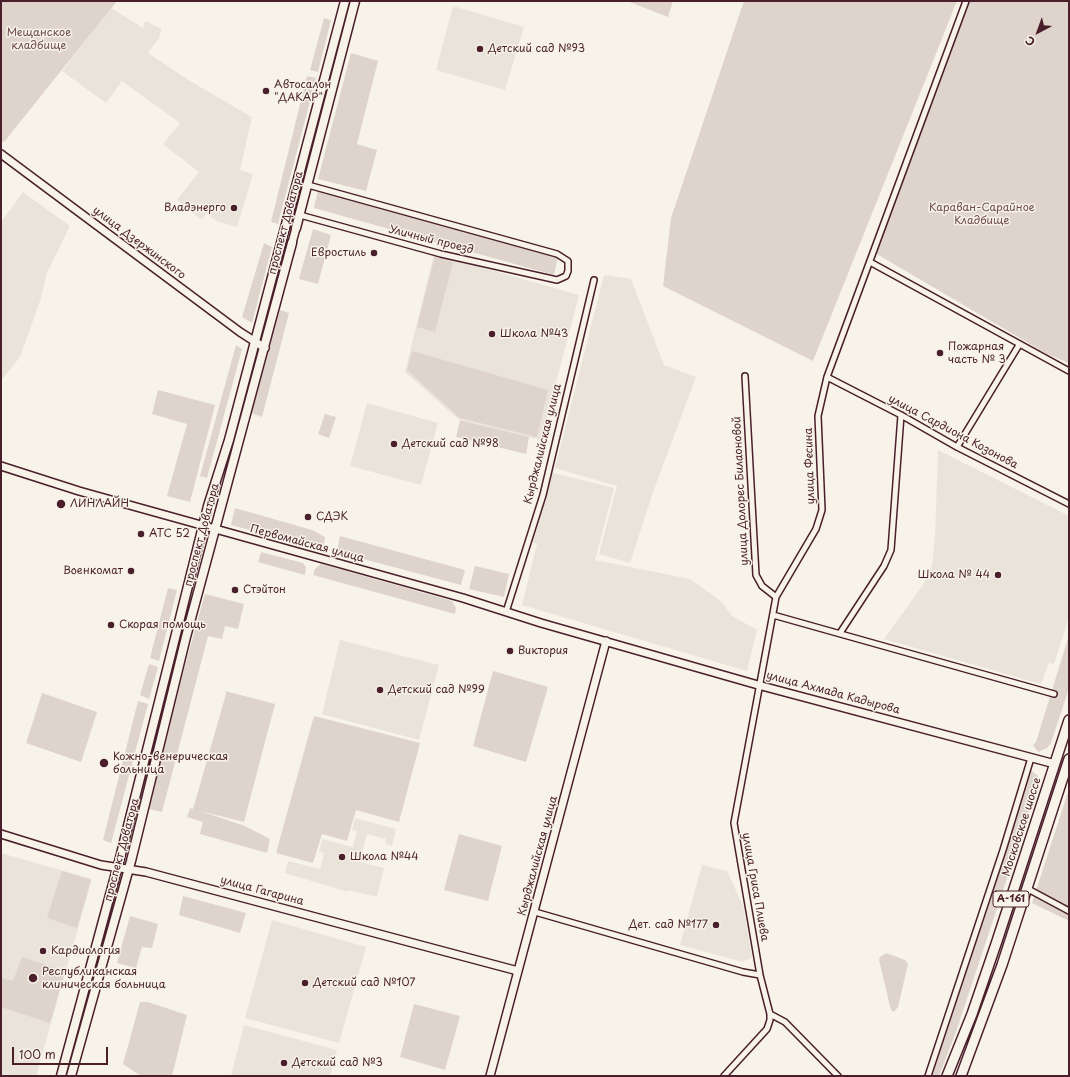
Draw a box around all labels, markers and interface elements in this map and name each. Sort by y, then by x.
north arrow [1018,12,1058,52]
park label: Мещанское кладбище [7,26,71,52]
text: С [1021,32,1039,51]
place label: Детский сад №93 [488,42,585,56]
marker: Детский сад №93 [475,44,485,54]
place label: Автосалон "ДАКАР" [274,78,331,104]
marker: Автосалон "ДАКАР" [261,86,271,96]
street label: проспект Доватора [266,170,306,276]
place label: Владэнерго [164,201,226,215]
park label: Караван-Сарайное Кладбище [929,201,1035,227]
marker: Владэнерго [229,203,239,213]
street label: улица Дзержинского [90,204,188,282]
street label: Уличный проезд [387,223,475,257]
place label: Евростиль [311,246,366,260]
marker: Евростиль [369,248,379,258]
place label: Школа №43 [500,327,568,341]
marker: Школа №43 [487,329,497,339]
place label: Пожарная часть № 3 [948,340,1006,366]
marker: Пожарная часть № 3 [935,348,945,358]
street label: Кырджалийская улица [522,382,564,506]
street label: улица Сардиона Козонова [886,392,1020,472]
street label: улица Долорес Билаоновой [730,416,752,566]
street label: улица Фесина [802,427,818,505]
place label: Детский сад №98 [402,437,499,451]
marker: Детский сад №98 [389,439,399,449]
street label: проспект Доватора [182,482,222,588]
place label: ЛИНЛАЙН [70,497,129,511]
marker: ЛИНЛАЙН [55,498,67,510]
place label: СДЭК [316,510,348,524]
marker: СДЭК [303,512,313,522]
street label: Первомайская улица [249,522,365,566]
place label: АТС 52 [149,527,190,541]
marker: АТС 52 [136,529,146,539]
place label: Военкомат [63,564,123,578]
marker: Военкомат [126,566,136,576]
place label: Школа № 44 [918,568,990,582]
marker: Школа № 44 [993,570,1003,580]
place label: Стэйтон [243,583,286,597]
marker: Стэйтон [230,585,240,595]
place label: Скорая помощь [119,618,206,632]
marker: Скорая помощь [106,620,116,630]
place label: Виктория [518,644,568,658]
marker: Виктория [505,646,515,656]
street label: улица Ахмада Кадырова [765,669,901,717]
place label: Детский сад №99 [388,683,485,697]
marker: Детский сад №99 [375,685,385,695]
place label: Кожно-венерическая больница [113,750,228,776]
marker: Кожно-венерическая больница [98,757,110,769]
street label: Московское шоссе [1000,776,1044,878]
street label: Кырджалийская улица [516,795,560,917]
street label: проспект Доватора [102,797,142,903]
street label: улица Гриса Плиева [739,832,771,942]
place label: Школа №44 [350,850,419,864]
marker: Школа №44 [337,852,347,862]
street label: улица Гагарина [219,874,305,908]
road number: А-161 [993,891,1029,907]
place label: Дет. сад №177 [629,918,708,932]
marker: Дет. сад №177 [711,920,721,930]
place label: Кардиология [51,944,120,958]
marker: Кардиология [38,946,48,956]
place label: Республиканская клиническая больница [42,965,166,991]
marker: Республиканская клиническая больница [27,972,39,984]
place label: Детский сад №107 [313,976,415,990]
marker: Детский сад №107 [300,978,310,988]
scale bar [14,1039,110,1065]
text: 100 m [19,1045,56,1063]
place label: Детский сад №3 [292,1056,383,1070]
marker: Детский сад №3 [279,1058,289,1068]

